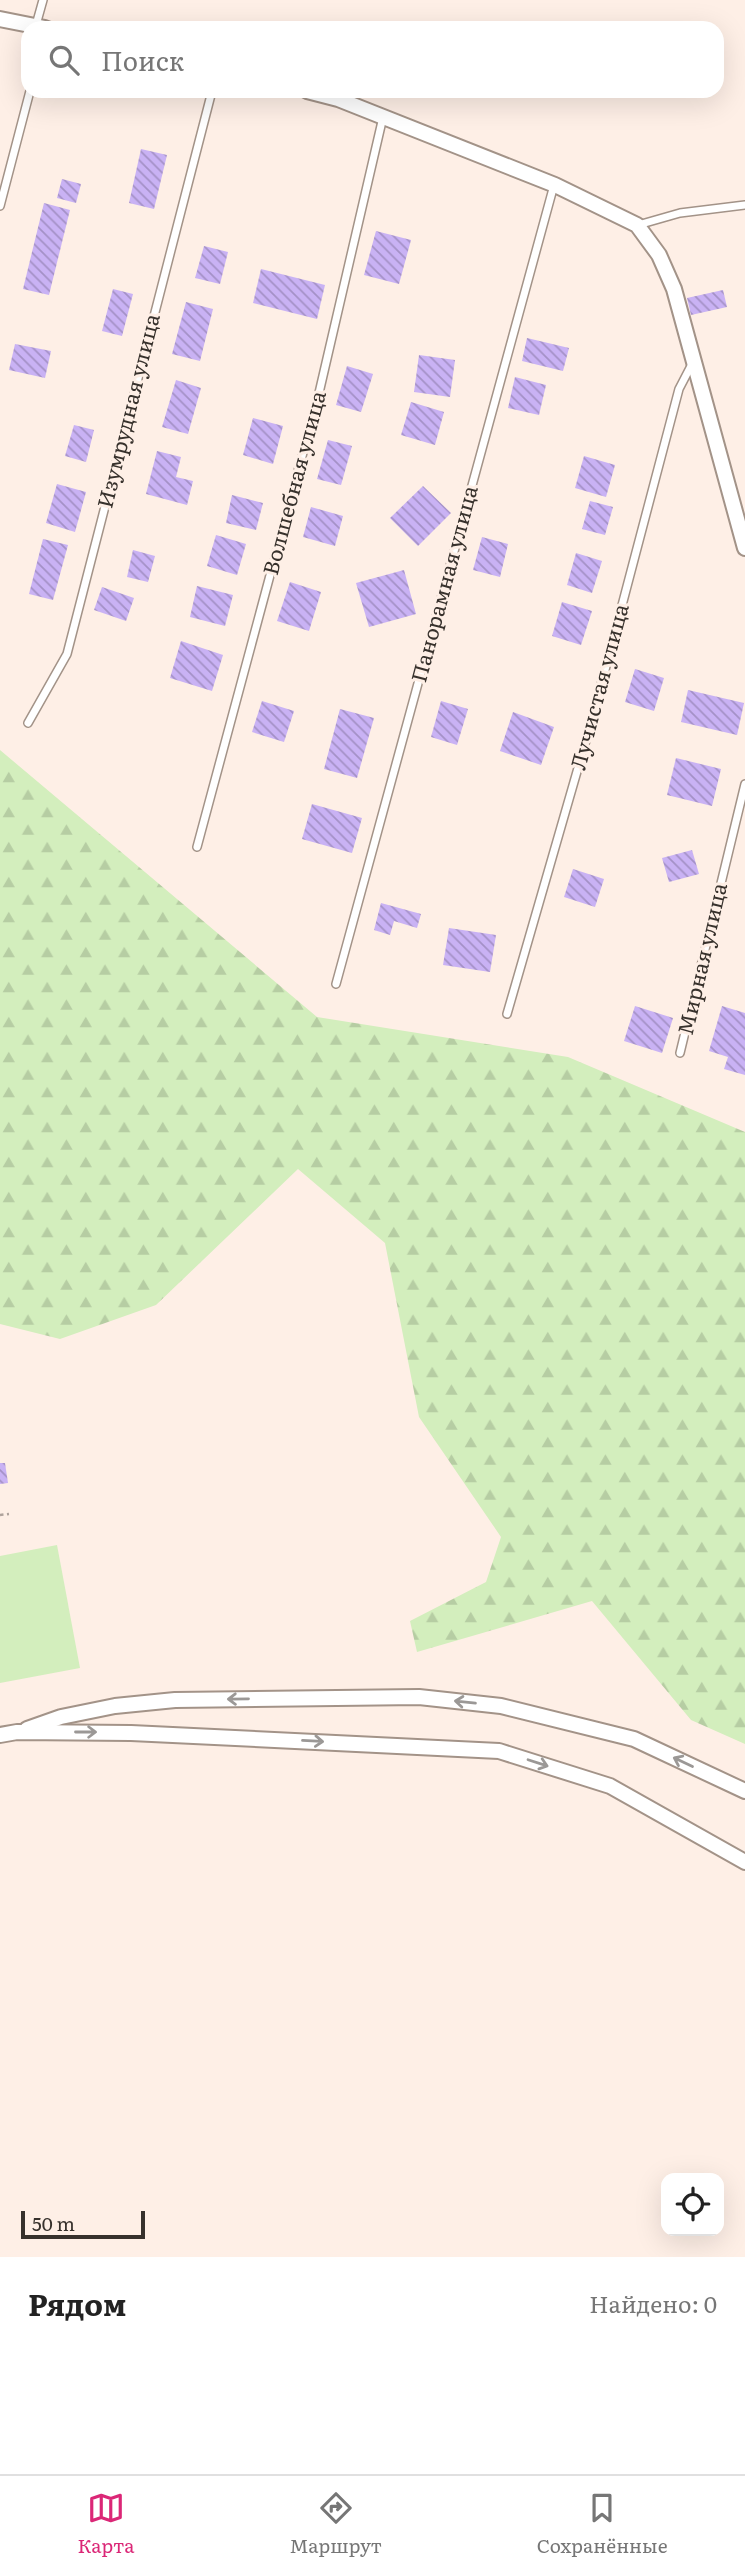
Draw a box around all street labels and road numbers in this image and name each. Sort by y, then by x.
street label: Изумрудная улица [87,309,166,511]
street label: Волшебная улица [253,386,332,578]
street label: Панорамная улица [401,481,484,685]
street label: Лучистая улица [561,599,635,773]
street label: Мирная улица [668,879,733,1038]

